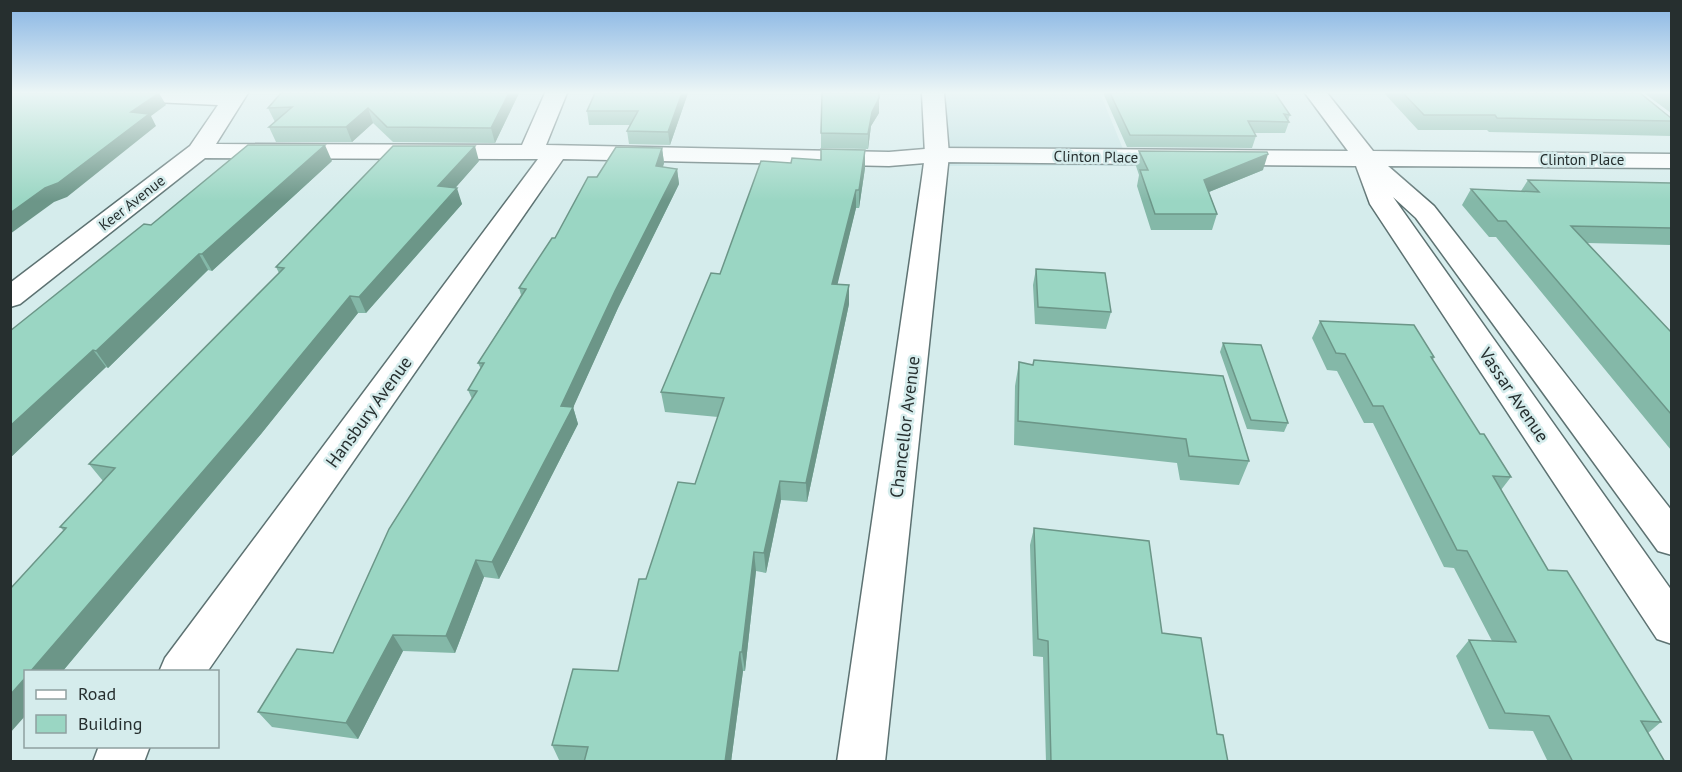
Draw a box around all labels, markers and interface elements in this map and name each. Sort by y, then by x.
street label: Clinton Place [1054,146,1138,167]
street label: Clinton Place [1540,150,1624,169]
street label: Keer Avenue [95,171,169,234]
street label: Vassar Avenue [1474,342,1554,446]
street label: Hansbury Avenue [320,351,417,472]
street label: Chancellor Avenue [884,355,925,499]
legend [24,670,219,748]
text: Road [78,682,116,705]
text: Building [78,712,142,735]

